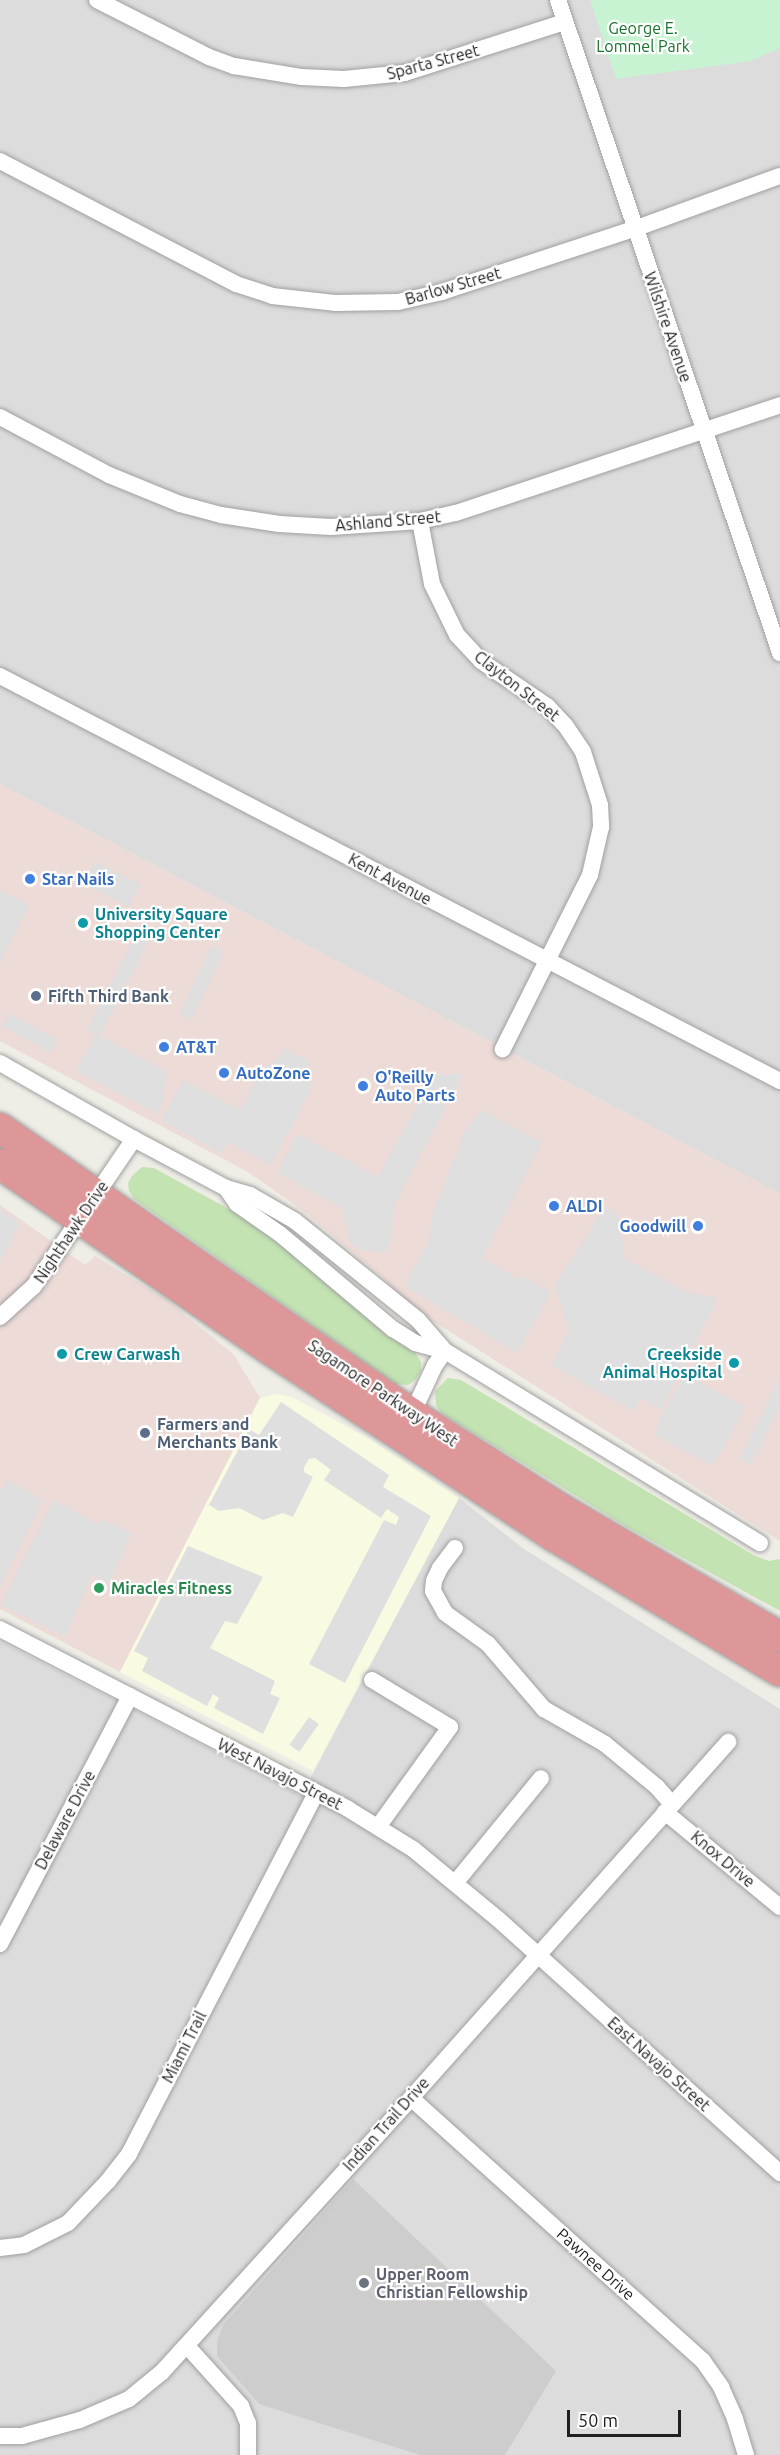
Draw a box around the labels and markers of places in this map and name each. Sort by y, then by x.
place label: Star Nails [42,869,114,889]
marker: Star Nails [23,872,37,886]
place label: University Square Shopping Center [95,904,228,942]
marker: University Square Shopping Center [76,916,90,930]
place label: Fifth Third Bank [48,986,169,1006]
marker: Fifth Third Bank [29,989,43,1003]
place label: AT&T [176,1037,216,1057]
marker: AT&T [157,1040,171,1054]
place label: AutoZone [236,1063,311,1083]
marker: AutoZone [217,1066,231,1080]
place label: O'Reilly Auto Parts [375,1067,455,1105]
marker: O'Reilly Auto Parts [356,1079,370,1093]
place label: ALDI [566,1196,603,1216]
marker: ALDI [547,1199,561,1213]
place label: Goodwill [619,1216,686,1236]
marker: Goodwill [691,1219,705,1233]
place label: Crew Carwash [74,1344,180,1364]
place label: Creekside Animal Hospital [603,1344,722,1382]
marker: Crew Carwash [55,1347,69,1361]
marker: Creekside Animal Hospital [727,1356,741,1370]
place label: Farmers and Merchants Bank [157,1414,278,1452]
marker: Farmers and Merchants Bank [138,1426,152,1440]
place label: Miracles Fitness [111,1578,232,1598]
marker: Miracles Fitness [92,1581,106,1595]
place label: Upper Room Christian Fellowship [376,2264,528,2302]
marker: Upper Room Christian Fellowship [357,2276,371,2290]

